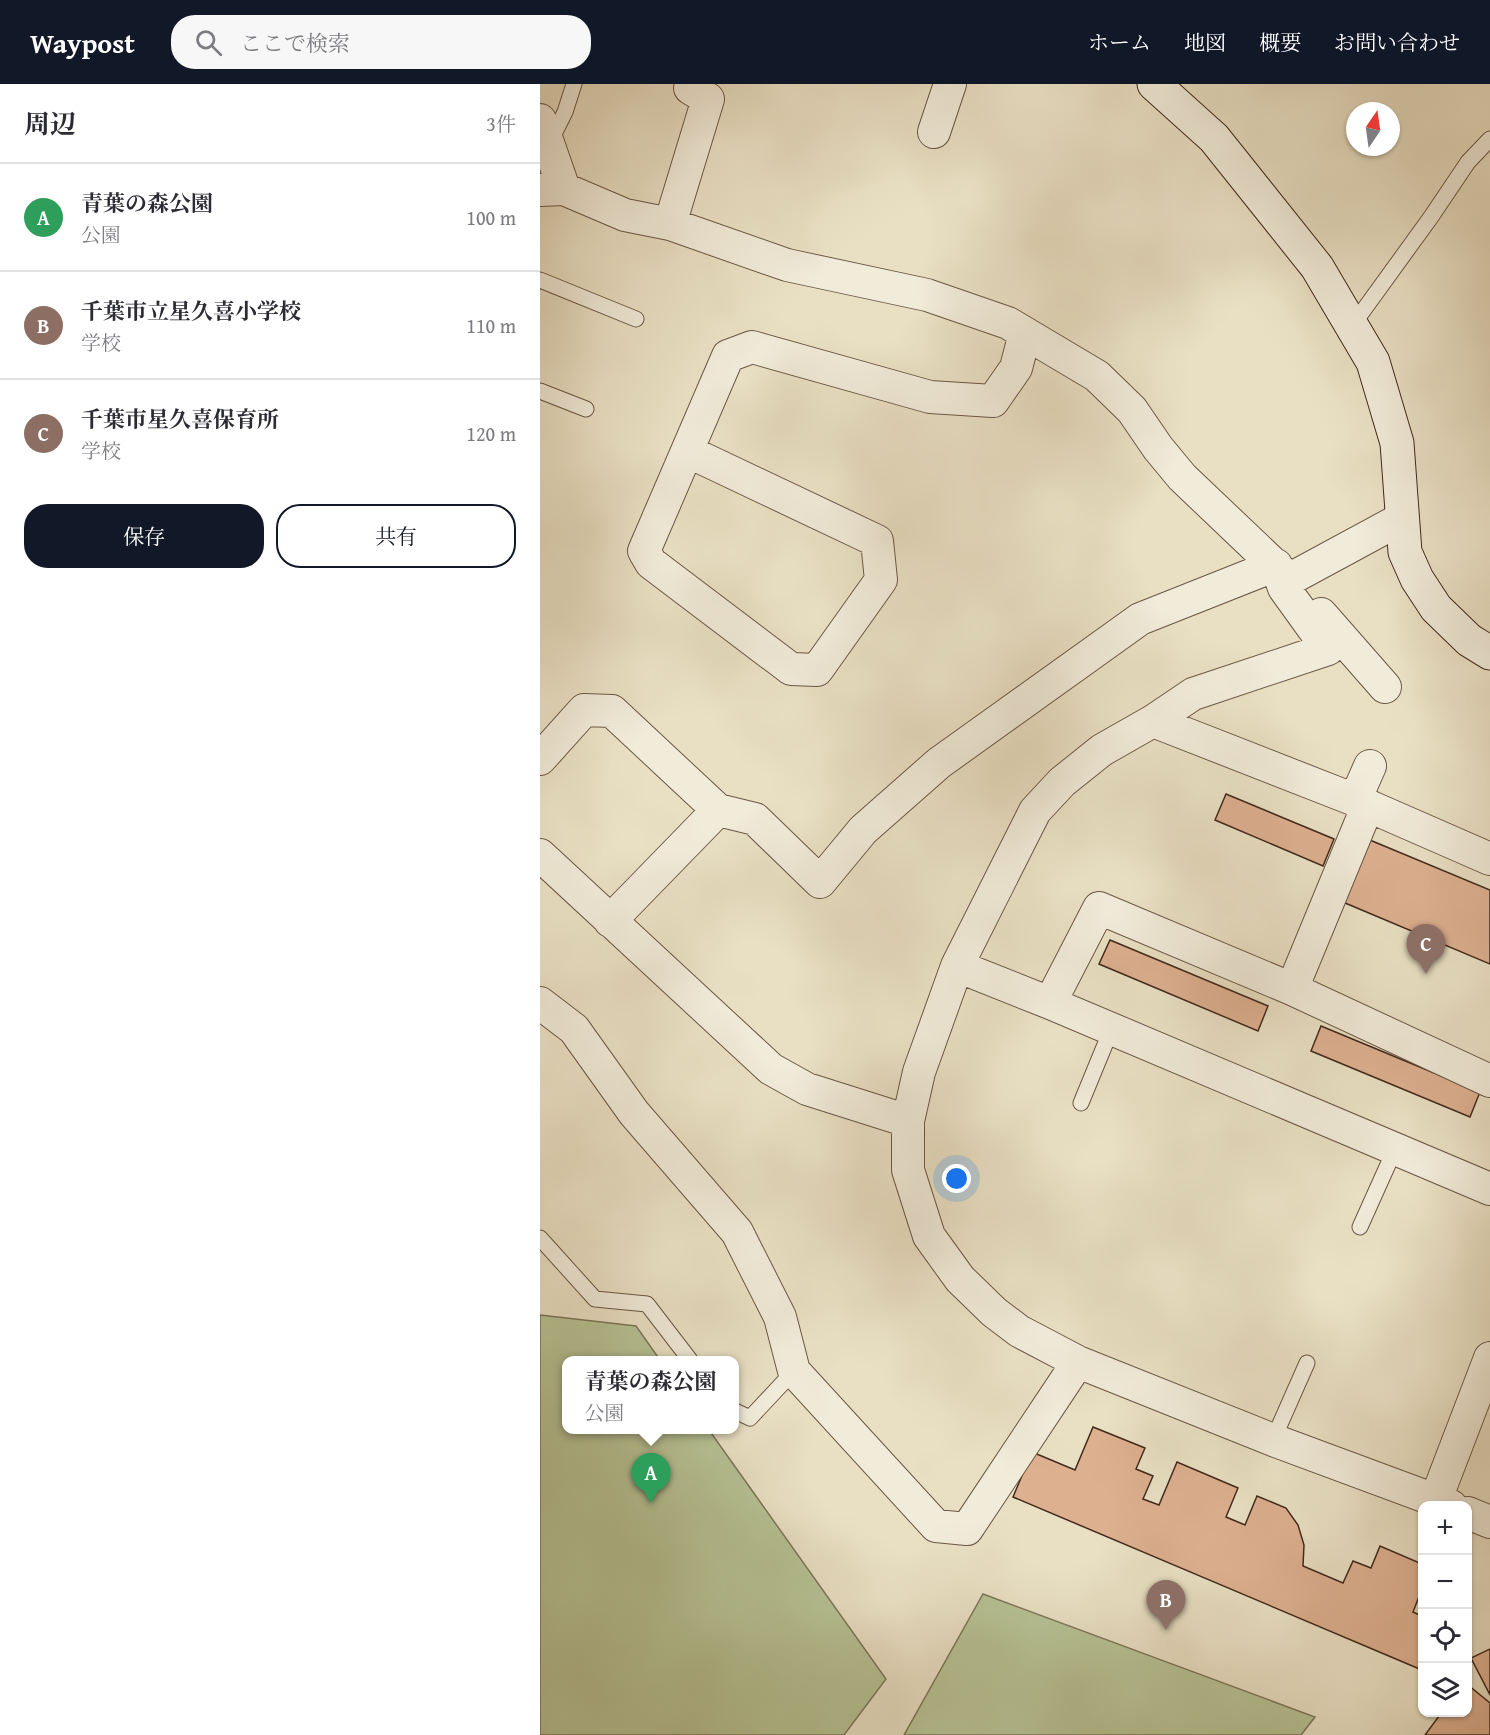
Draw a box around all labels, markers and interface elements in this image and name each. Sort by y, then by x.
search box [171,15,591,69]
text: Waypost [30,22,135,63]
icon: search [192,26,225,59]
text: ここで検索 [240,27,350,59]
text: ホーム [1088,27,1151,58]
text: 地図 [1184,27,1226,58]
text: 概要 [1259,27,1301,58]
text: お問い合わせ [1334,27,1460,58]
north arrow [1346,102,1400,156]
text: 周辺 [24,104,76,143]
text: 3件 [486,109,516,138]
text: 青葉の森公園 [81,187,213,219]
text: A [37,203,50,232]
text: 100 m [466,203,516,232]
text: 公園 [81,220,121,249]
text: 千葉市立星久喜小学校 [81,295,301,327]
text: B [37,311,50,340]
text: 110 m [466,311,516,340]
text: 学校 [81,328,121,357]
text: 千葉市星久喜保育所 [81,403,279,435]
text: C [38,419,49,448]
text: 120 m [466,419,516,448]
text: 学校 [81,436,121,465]
button: 保存 [24,504,264,568]
button: 共有 [276,504,516,568]
pin: C [1406,924,1446,974]
your location [942,1164,971,1193]
popup [562,1356,739,1434]
text: 青葉の森公園 [584,1365,717,1397]
text: 公園 [584,1398,624,1427]
pin: A [632,1454,670,1503]
map controls [1418,1501,1472,1717]
button: + [1418,1501,1472,1555]
button: − [1418,1555,1472,1609]
pin: B [1146,1580,1186,1630]
button: locate [1418,1609,1472,1663]
button: layers [1418,1663,1472,1717]

